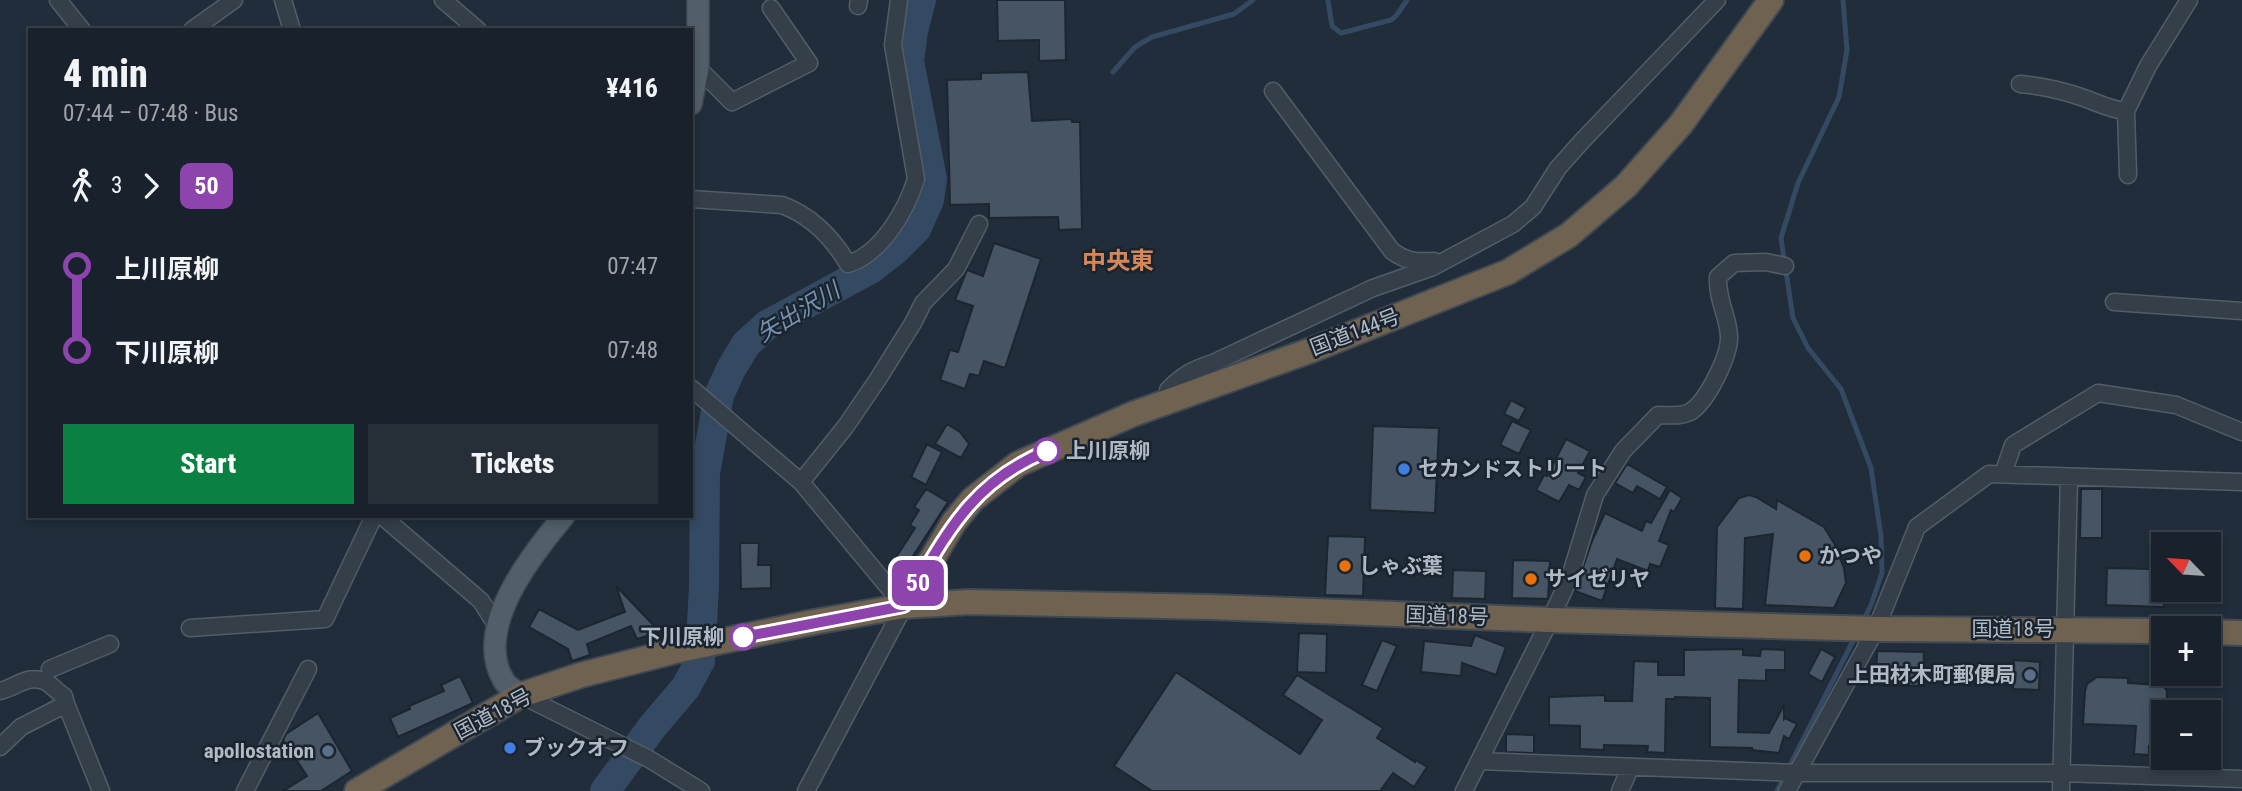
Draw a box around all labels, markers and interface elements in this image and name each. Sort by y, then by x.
text: 4 min [63,52,148,96]
text: ¥416 [606,73,658,103]
text: 07:44 – 07:48 · Bus [63,100,239,127]
icon: walk [63,167,101,205]
icon: forward [132,167,170,205]
text: 3 [111,172,122,199]
text: 50 [194,172,219,200]
district label: 中央東 [1082,247,1154,275]
text: 07:47 [607,253,658,280]
text: 上川原柳 [115,254,219,284]
water label: 矢出沢川 [752,276,847,348]
street label: 国道144号 [1307,304,1403,360]
text: 07:48 [607,337,658,364]
text: 下川原柳 [115,338,219,368]
button: Start [63,424,354,504]
button: Tickets [368,424,658,504]
marker: 上川原柳 [1034,438,1060,464]
place label: 上川原柳 [1066,439,1150,463]
place label: セカンドストリート [1418,457,1607,481]
marker: セカンドストリート [1396,461,1412,477]
north arrow [2151,532,2221,602]
map controls [2151,532,2221,770]
place label: かつや [1819,544,1882,568]
marker: かつや [1797,548,1813,564]
place label: しゃぶ葉 [1359,554,1443,578]
marker: しゃぶ葉 [1337,558,1353,574]
line badge: 50 [886,560,950,606]
place label: サイゼリヤ [1545,567,1650,591]
text: 50 [906,569,930,597]
marker: サイゼリヤ [1523,571,1539,587]
street label: 国道18号 [1405,603,1489,629]
button: + [2151,616,2221,686]
street label: 国道18号 [1971,617,2055,641]
marker: 下川原柳 [730,624,756,650]
place label: 下川原柳 [640,625,724,649]
place label: 上田材木町郵便局 [1848,663,2016,687]
marker: 上田材木町郵便局 [2022,667,2038,683]
street label: 国道18号 [450,684,536,744]
button: − [2151,700,2221,770]
place label: ブックオフ [524,736,629,760]
place label: apollostation [204,739,314,763]
marker: ブックオフ [502,740,518,756]
marker: apollostation [320,743,336,759]

